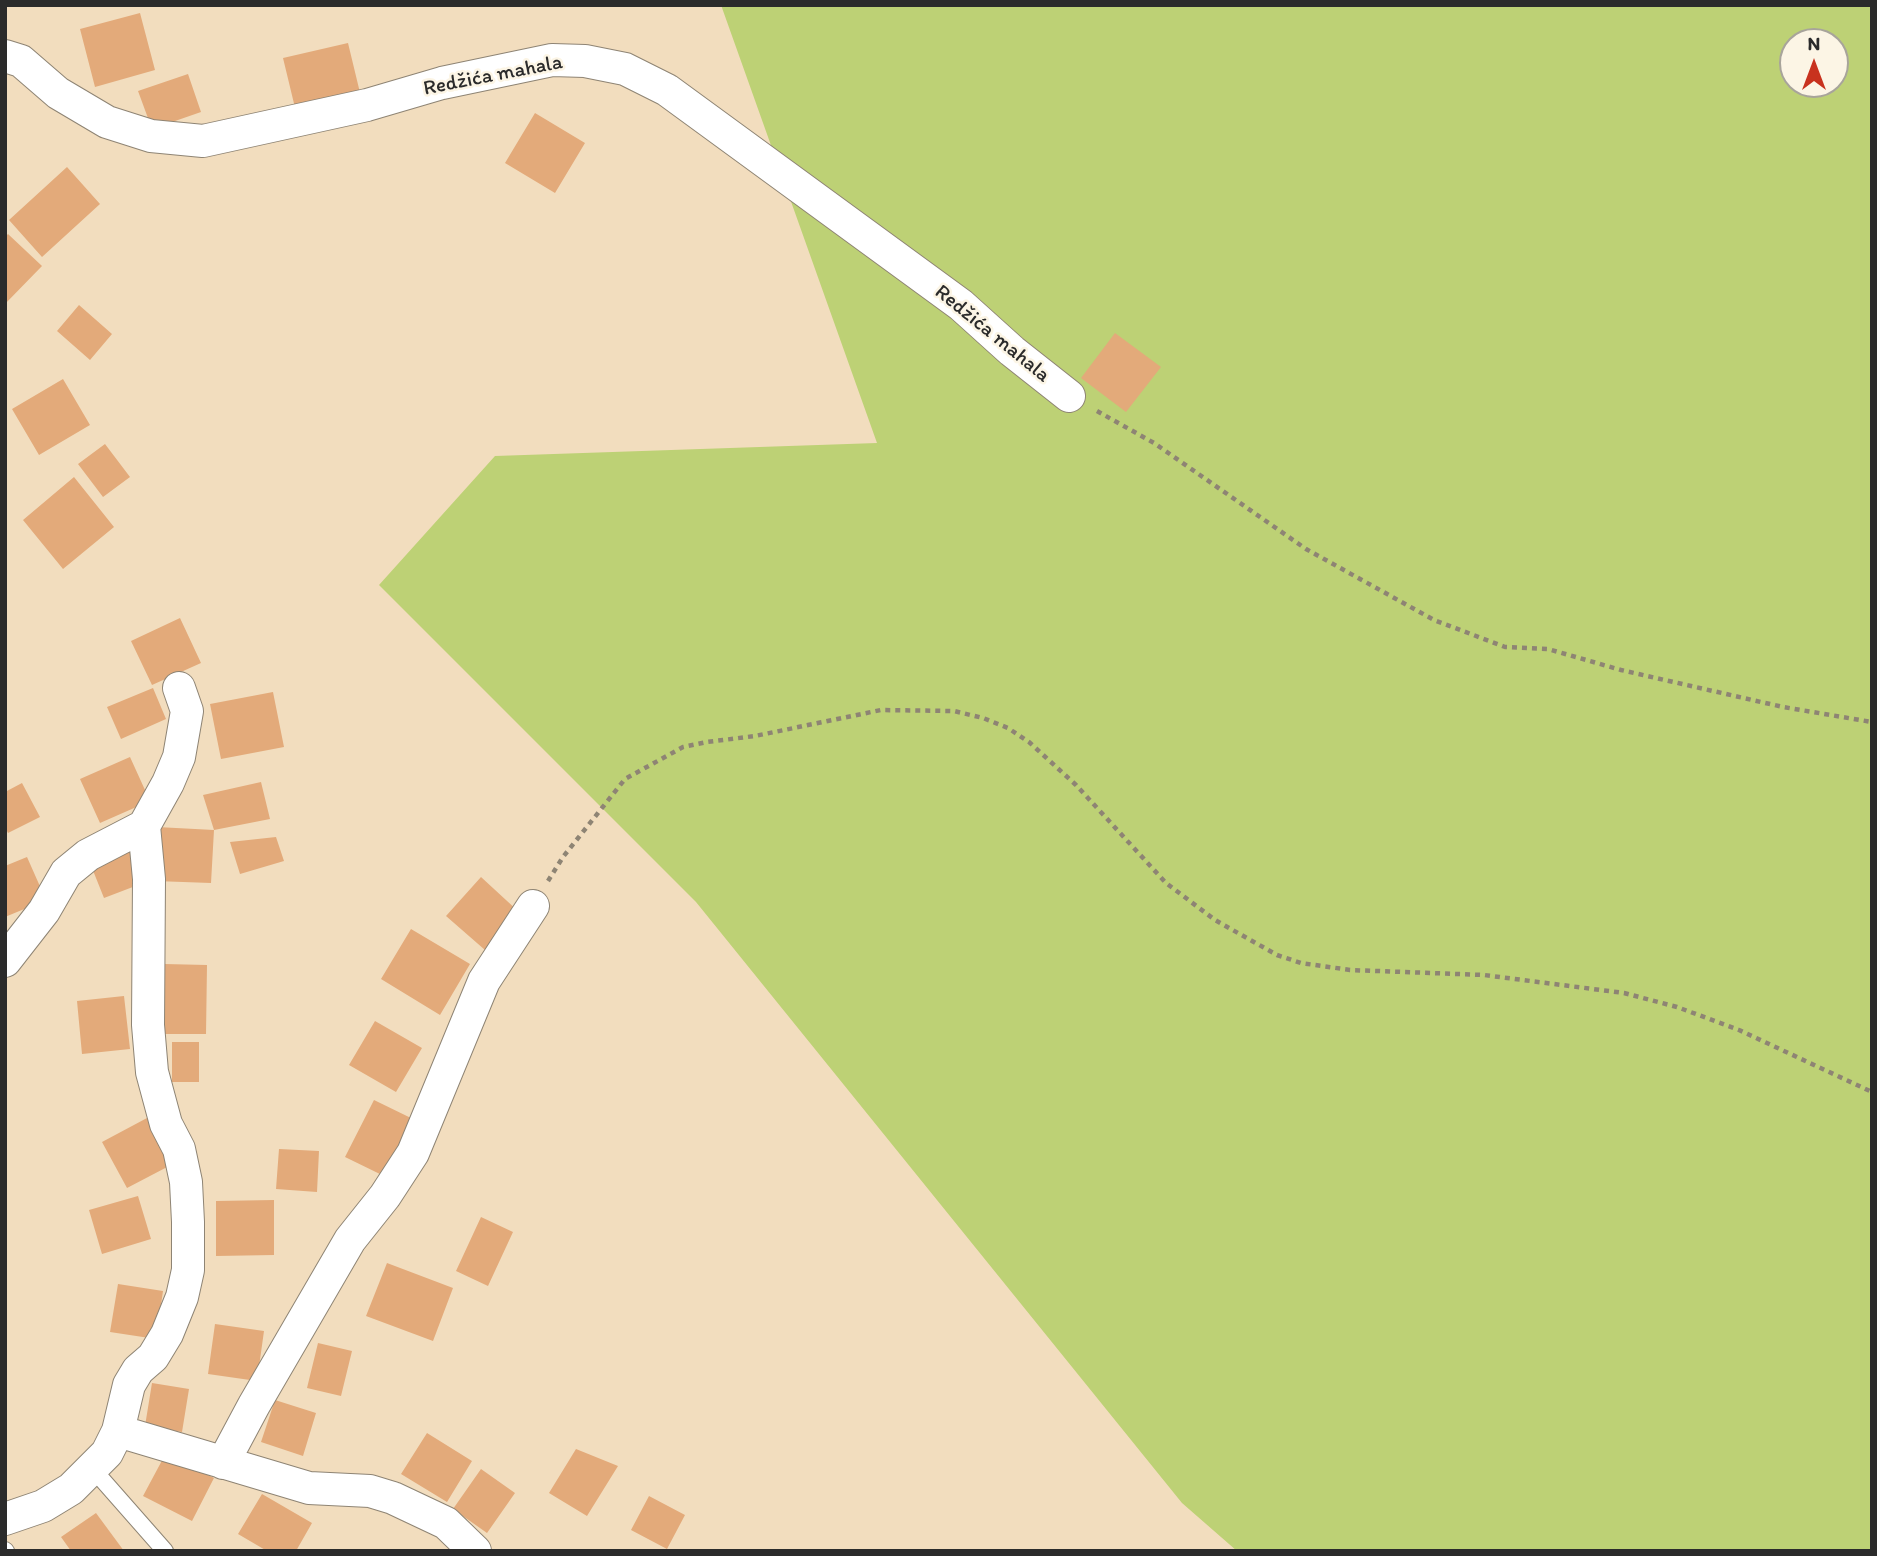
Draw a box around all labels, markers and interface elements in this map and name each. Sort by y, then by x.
north arrow [1779,28,1849,98]
text: N [1808,32,1820,55]
street label: Redžića mahala [421,50,565,102]
street label: Redžića mahala [929,280,1055,388]

